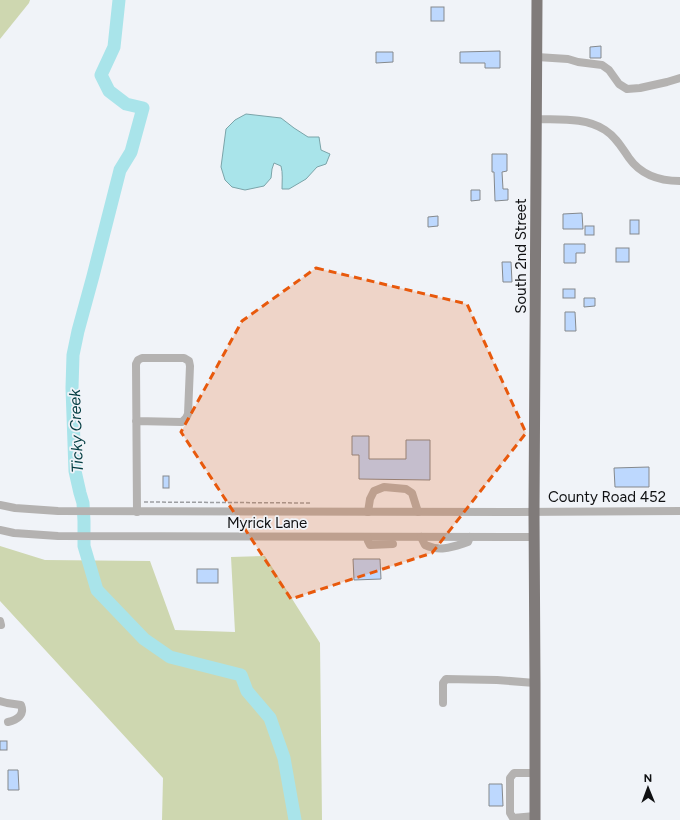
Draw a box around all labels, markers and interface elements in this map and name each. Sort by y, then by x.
street label: South 2nd Street [512,198,530,314]
water label: Ticky Creek [65,388,87,473]
street label: County Road 452 [548,488,666,506]
street label: Myrick Lane [227,514,307,532]
north arrow [628,768,668,808]
text: N [643,772,652,785]

